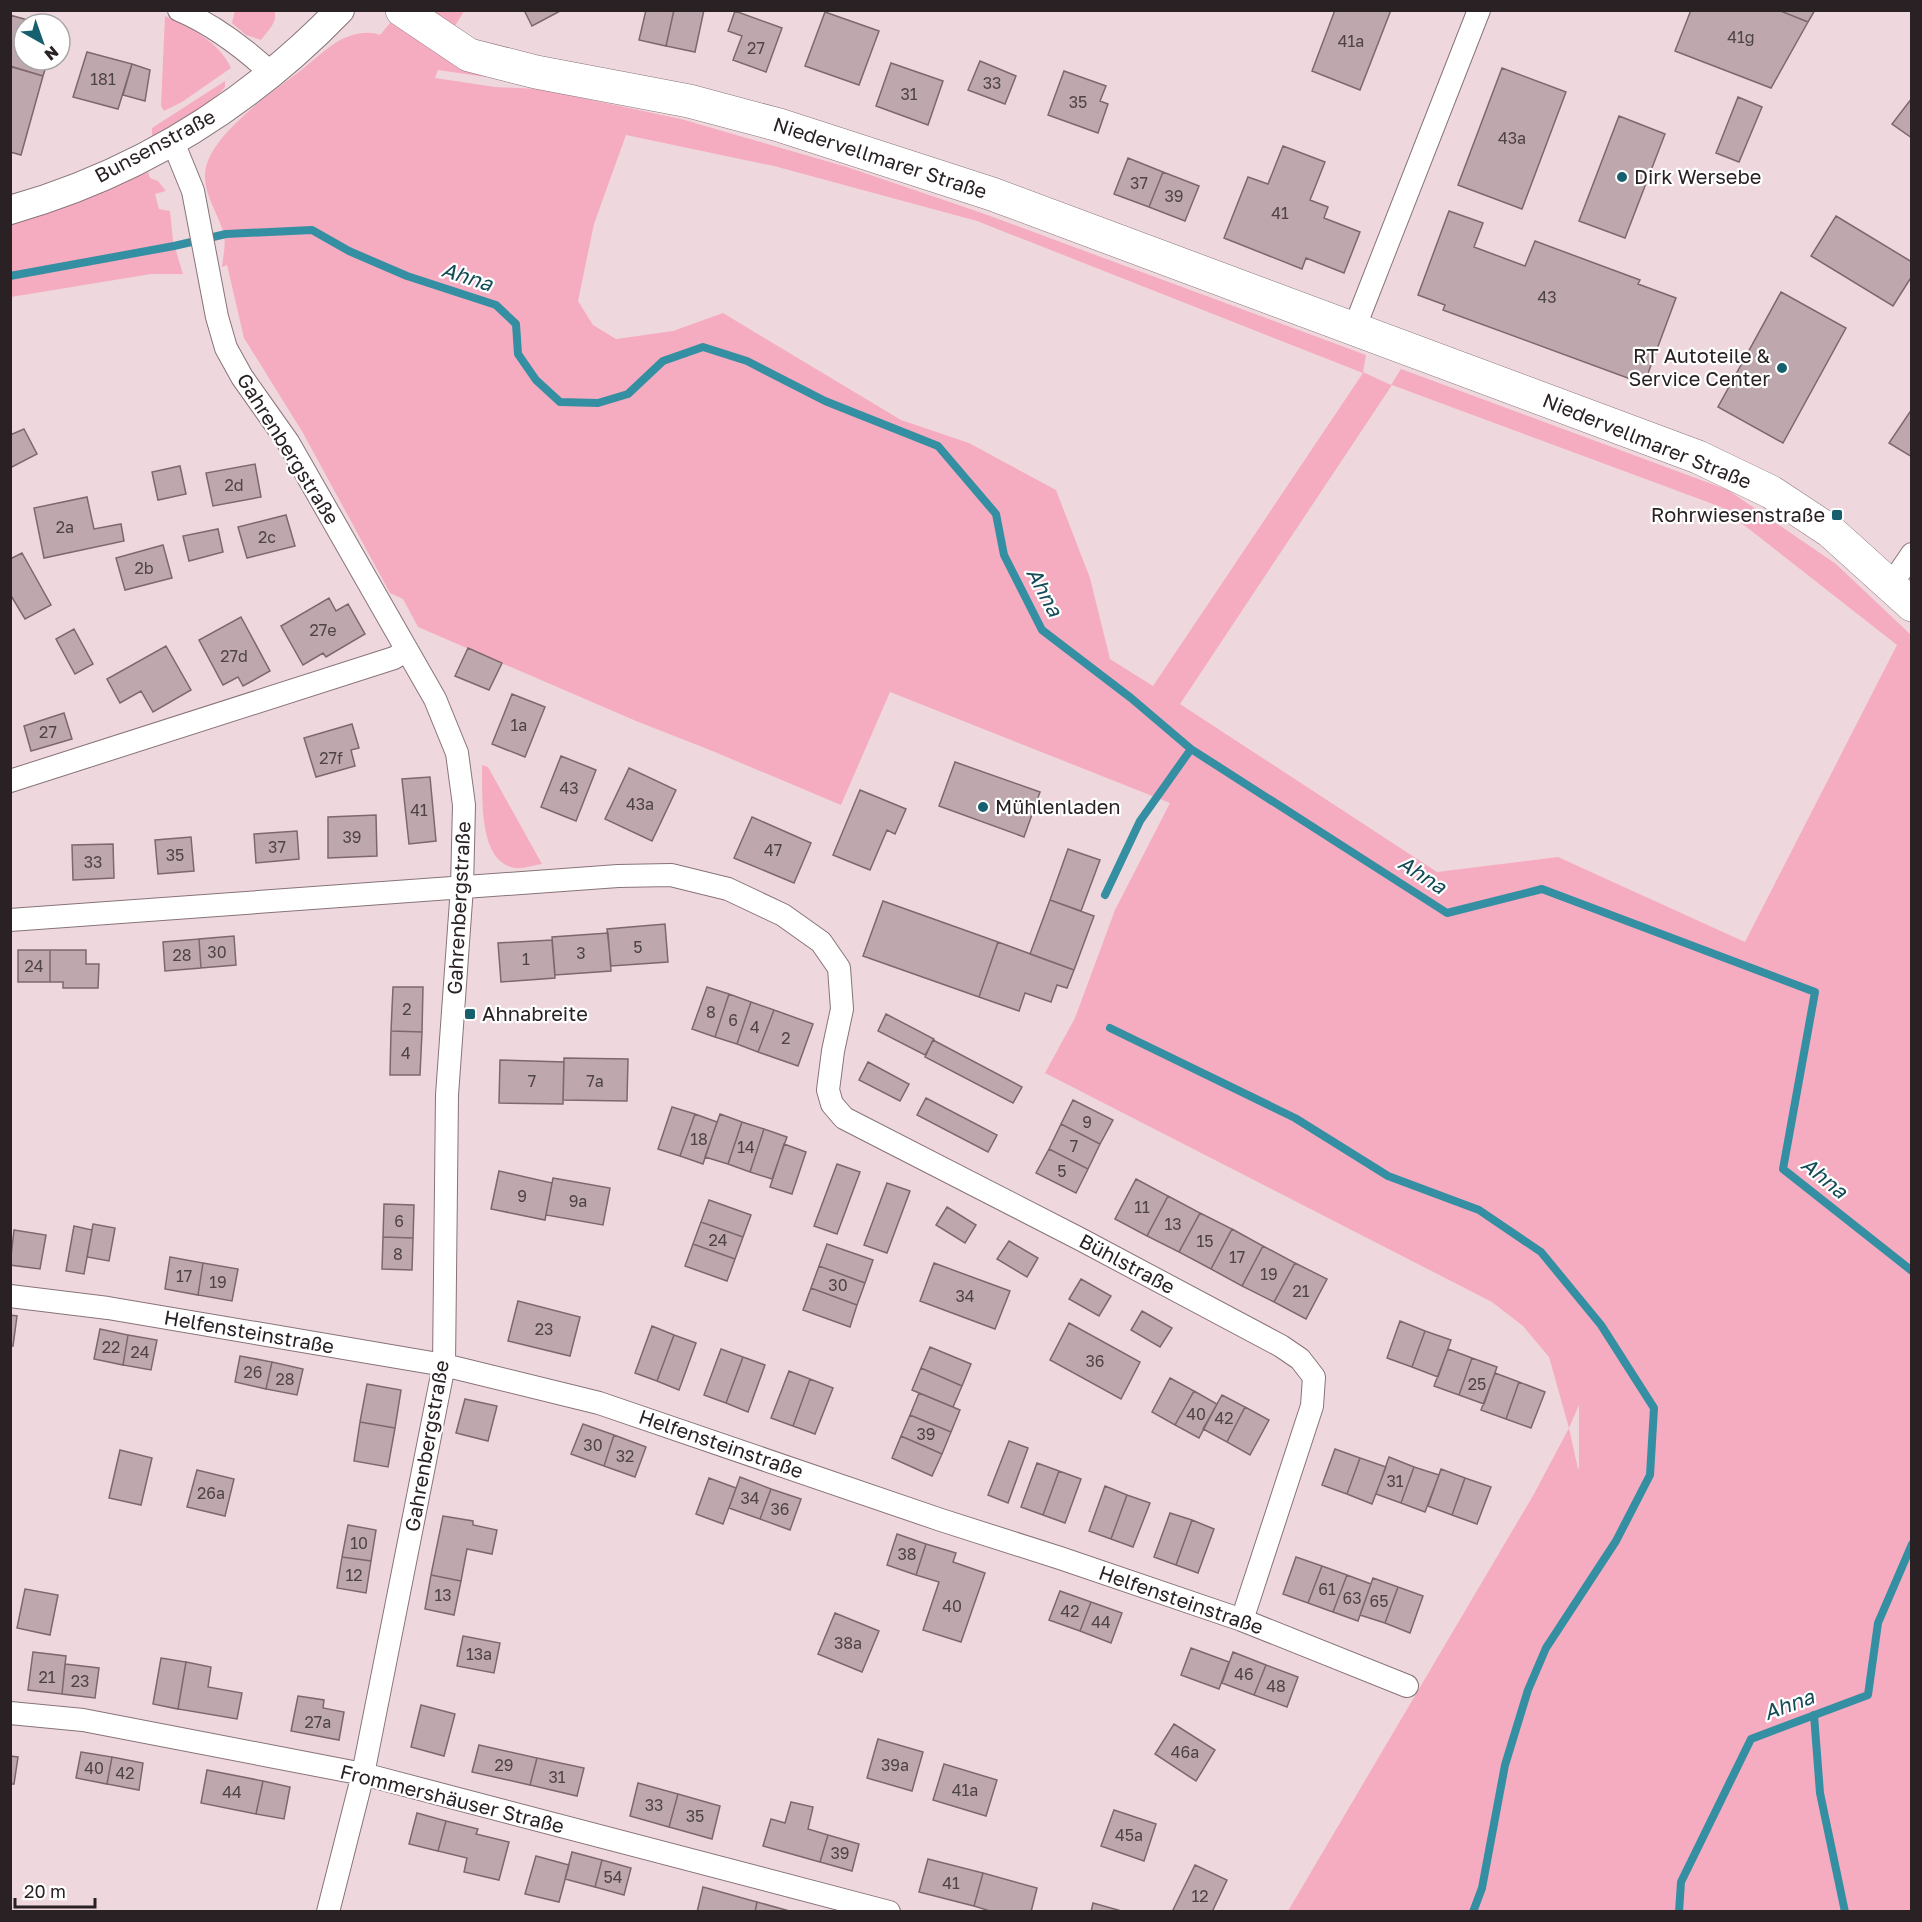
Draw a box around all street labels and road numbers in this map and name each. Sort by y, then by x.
street label: Bunsenstraße [90,103,219,187]
street label: Niedervellmarer Straße [770,111,990,203]
street label: Gahrenbergstraße [233,368,345,528]
street label: Niedervellmarer Straße [1539,387,1755,493]
street label: Gahrenbergstraße [441,821,475,995]
street label: Bühlstraße [1076,1228,1179,1298]
street label: Helfensteinstraße [162,1304,336,1358]
street label: Gahrenbergstraße [399,1358,453,1533]
street label: Helfensteinstraße [636,1404,807,1482]
street label: Helfensteinstraße [1096,1560,1267,1638]
street label: Frommershäuser Straße [338,1759,567,1838]

